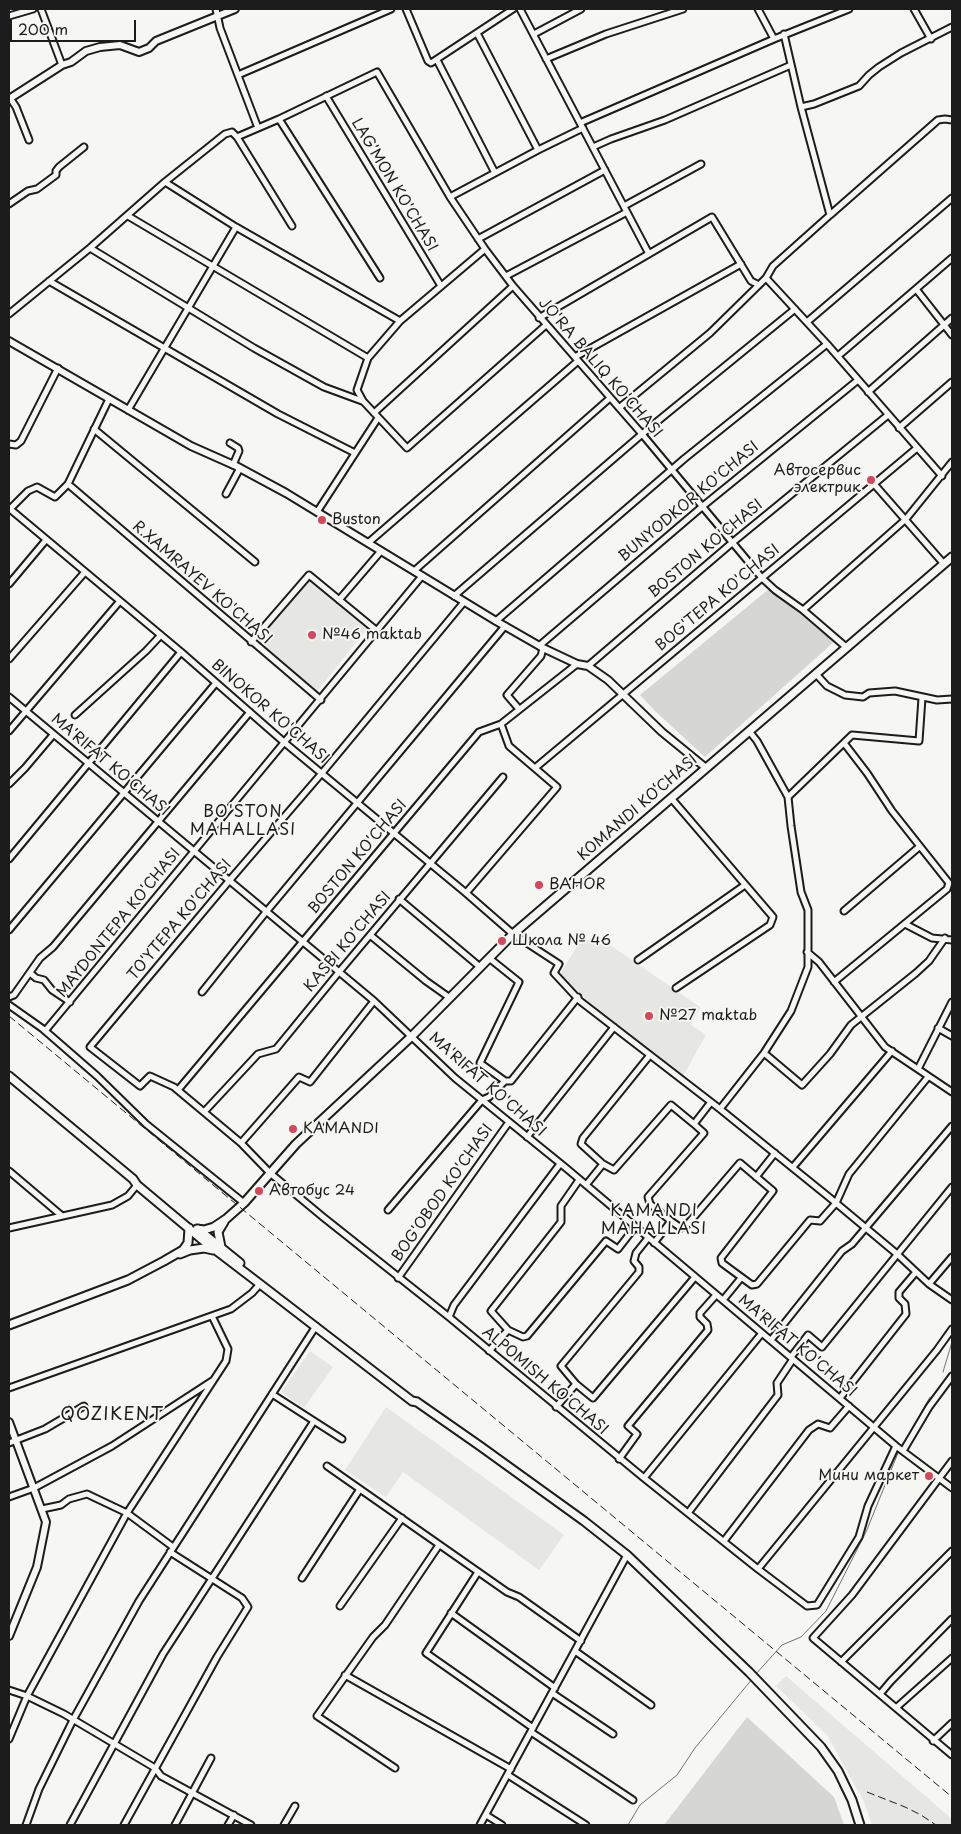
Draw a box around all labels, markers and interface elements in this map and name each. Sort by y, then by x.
scale bar [12,10,139,42]
text: 200 m [18,17,68,40]
street label: LAG'MON KO'CHASI [347,115,441,255]
street label: JO'RA BALIQ KO'CHASI [534,294,666,442]
street label: BUNYODKOR KO'CHASI [615,438,763,566]
place label: Автосервис электрик [774,462,861,497]
marker: Автосервис электрик [865,474,877,486]
street label: BOSTON KO'CHASI [645,496,767,602]
place label: Buston [332,511,381,529]
marker: Buston [316,514,328,526]
street label: R.XAMRAYEV KO'CHASI [129,518,275,648]
street label: BOG'TEPA KO'CHASI [652,541,784,655]
place label: №46 maktab [322,626,422,644]
marker: №46 maktab [306,629,318,641]
street label: BINOKOR KO'CHASI [208,656,332,768]
street label: MA'RIFAT KO'CHASI [47,710,173,820]
street label: KOMANDI KO‘CHASI [574,751,702,865]
street label: BOSTON KO'CHASI [305,796,411,918]
district label: BO'STON MAHALLASI [190,803,296,841]
street label: MAYDONTEPA KO'CHASI [53,845,185,1001]
street label: TO'YTEPA KO'CHASI [124,856,236,984]
place label: BAHOR [549,876,606,894]
marker: BAHOR [533,879,545,891]
street label: KASBI KO'CHASI [301,888,395,996]
place label: Школа № 46 [512,932,611,950]
marker: Школа № 46 [496,935,508,947]
place label: №27 maktab [659,1007,757,1025]
marker: №27 maktab [643,1010,655,1022]
street label: MA'RIFAT KO'CHASI [425,1029,549,1141]
place label: KAMANDI [303,1120,379,1138]
street label: BOG'OBOD KO'CHASI [389,1121,497,1265]
marker: KAMANDI [287,1123,299,1135]
place label: Автобус 24 [269,1182,355,1200]
marker: Автобус 24 [253,1185,265,1197]
district label: KAMANDI MAHALLASI [601,1202,707,1240]
street label: MA'RIFAT KO'CHASI [734,1291,860,1401]
street label: ALPOMISH KO'CHASI [478,1323,612,1439]
district label: QOZIKENT [59,1404,165,1426]
place label: Мини маркет [818,1467,919,1485]
marker: Мини маркет [923,1470,935,1482]

